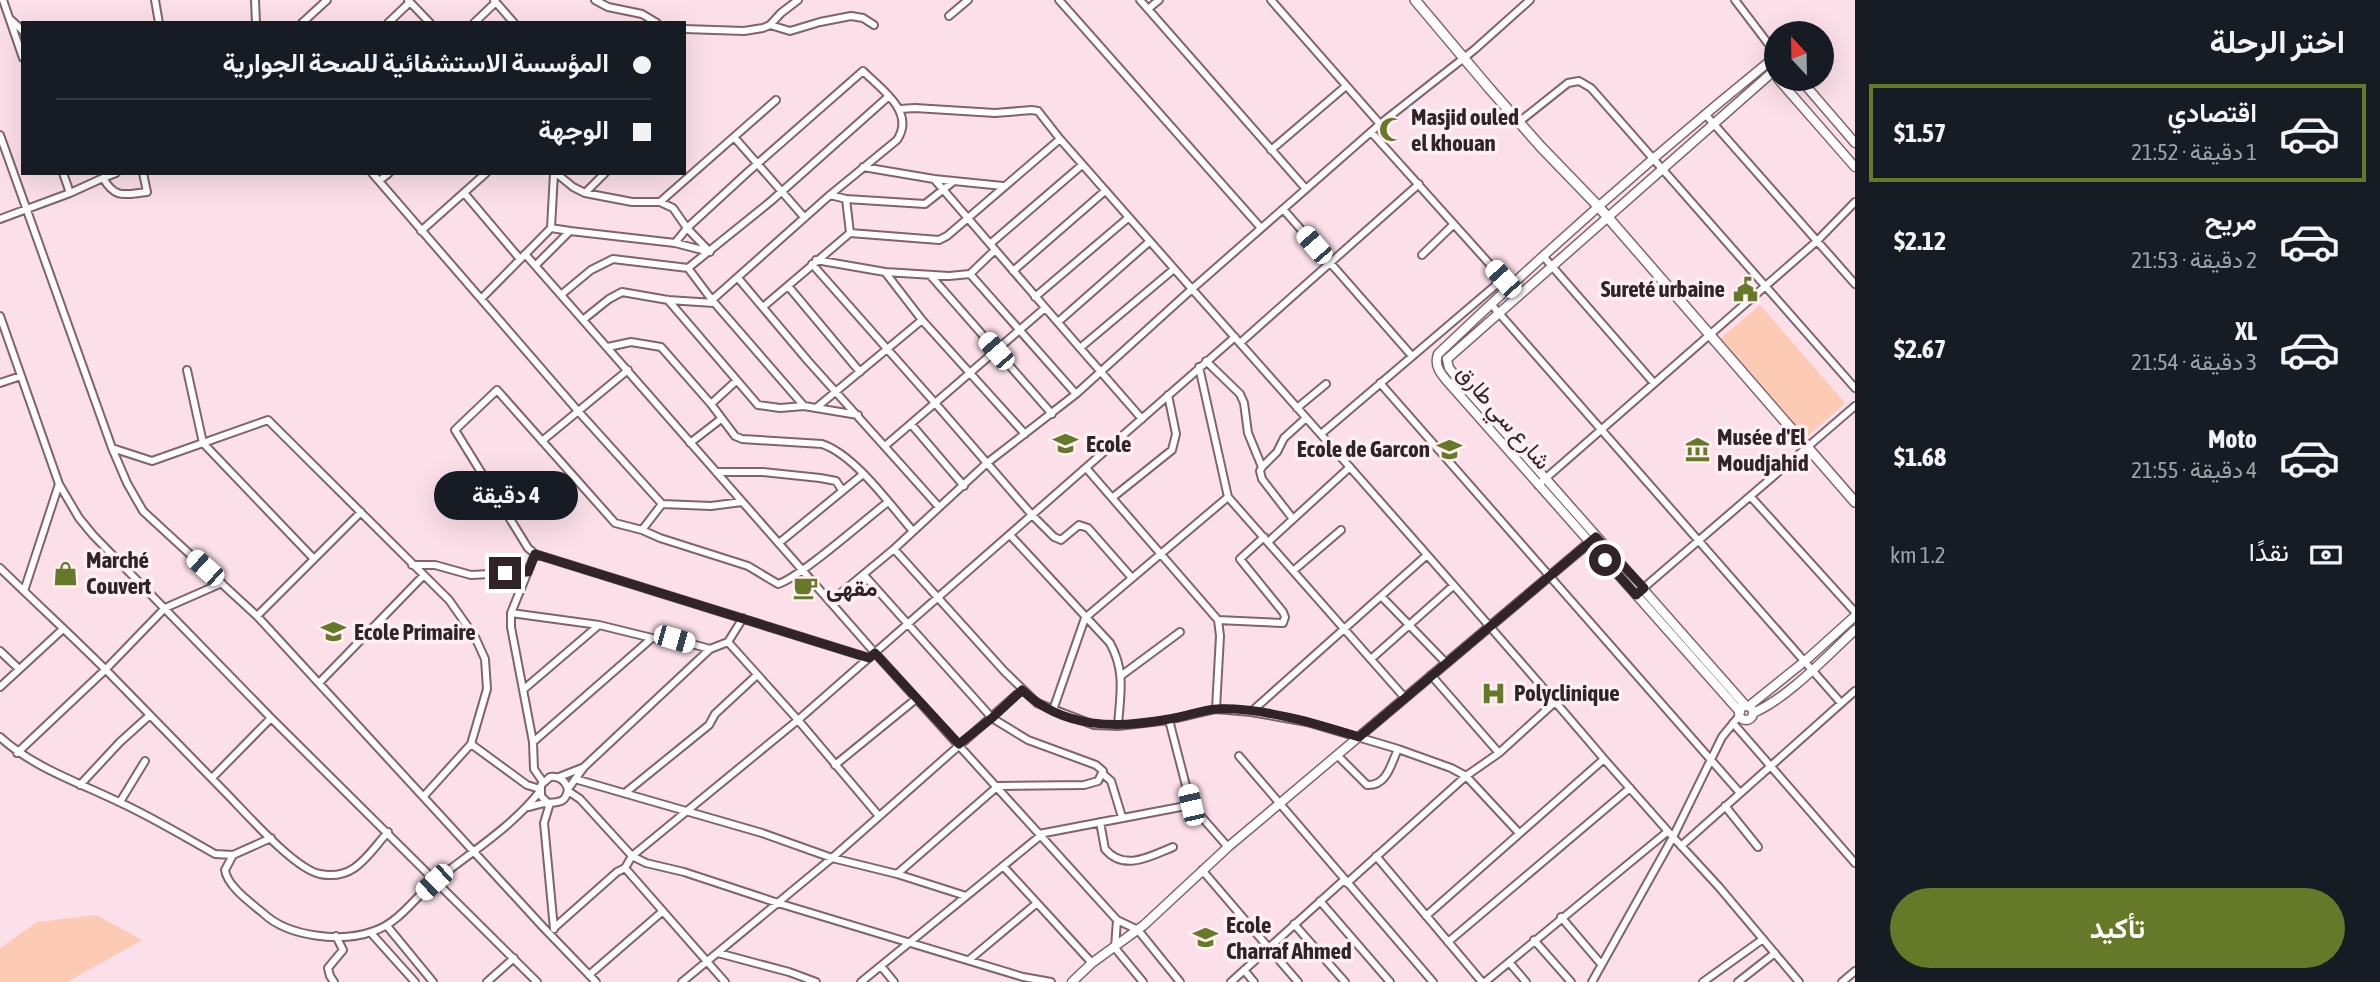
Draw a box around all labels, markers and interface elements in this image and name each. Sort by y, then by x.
north arrow [1764,21,1834,91]
map controls [1764,21,1834,91]
text: اختر الرحلة [2209,23,2345,60]
text: المؤسسة الاستشفائية للصحة الجوارية [223,48,609,78]
text: اقتصادي [2168,98,2257,128]
icon: car [2278,102,2341,165]
place label: Masjid ouled el khouan [1411,104,1519,156]
text: الوجهة [538,115,609,145]
mosque icon: Masjid ouled el khouan [1377,116,1405,144]
text: $1.57 [1894,118,1946,148]
text: 1 دقيقة · 21:52 [2131,139,2257,165]
text: مريح [2205,206,2257,236]
icon: car [2278,210,2341,273]
car [1293,222,1336,268]
text: $2.12 [1894,226,1946,256]
text: 2 دقيقة · 21:53 [2131,247,2257,273]
car [1482,256,1525,302]
public building icon: Sureté urbaine [1731,275,1759,303]
place label: Sureté urbaine [1601,276,1725,302]
text: XL [2235,316,2257,346]
icon: car [2278,318,2341,381]
car [975,328,1018,374]
text: $2.67 [1894,334,1946,364]
text: 3 دقيقة · 21:54 [2131,349,2257,375]
street label: شارع سي طارق [1447,360,1556,478]
place label: Musée d'El Moudjahid [1717,424,1809,476]
text: Moto [2208,424,2257,454]
icon: car [2278,426,2341,489]
school or university icon: Ecole [1052,430,1080,458]
place label: Ecole [1086,431,1131,457]
school or university icon: Ecole de Garcon [1436,435,1464,463]
place label: Ecole de Garcon [1297,436,1430,462]
museum icon: Musée d'El Moudjahid [1683,436,1711,464]
text: $1.68 [1894,442,1946,472]
text: 4 دقيقة · 21:55 [2131,457,2257,483]
callout: 4 دقيقة [433,472,577,520]
text: 4 دقيقة [472,482,540,508]
icon: cash [2307,536,2345,574]
text: نقدًا [2249,537,2289,567]
text: 1.2 km [1890,542,1946,568]
route start [1589,544,1621,576]
car [183,546,228,590]
place label: Marché Couvert [86,547,152,599]
route end [489,557,521,589]
shop icon: Marché Couvert [52,559,80,587]
cafe icon: مقهى [792,574,820,602]
place label: مقهى [826,575,877,603]
school or university icon: Ecole Primaire [320,618,348,646]
place label: Ecole Primaire [354,619,476,645]
car [651,623,698,655]
hospital icon: Polyclinique [1480,679,1508,707]
place label: Polyclinique [1514,680,1620,706]
car [1177,782,1206,828]
car [412,860,457,904]
button: تأكيد [1890,888,2345,968]
place label: Ecole Charraf Ahmed [1226,912,1352,964]
school or university icon: Ecole Charraf Ahmed [1192,924,1220,952]

